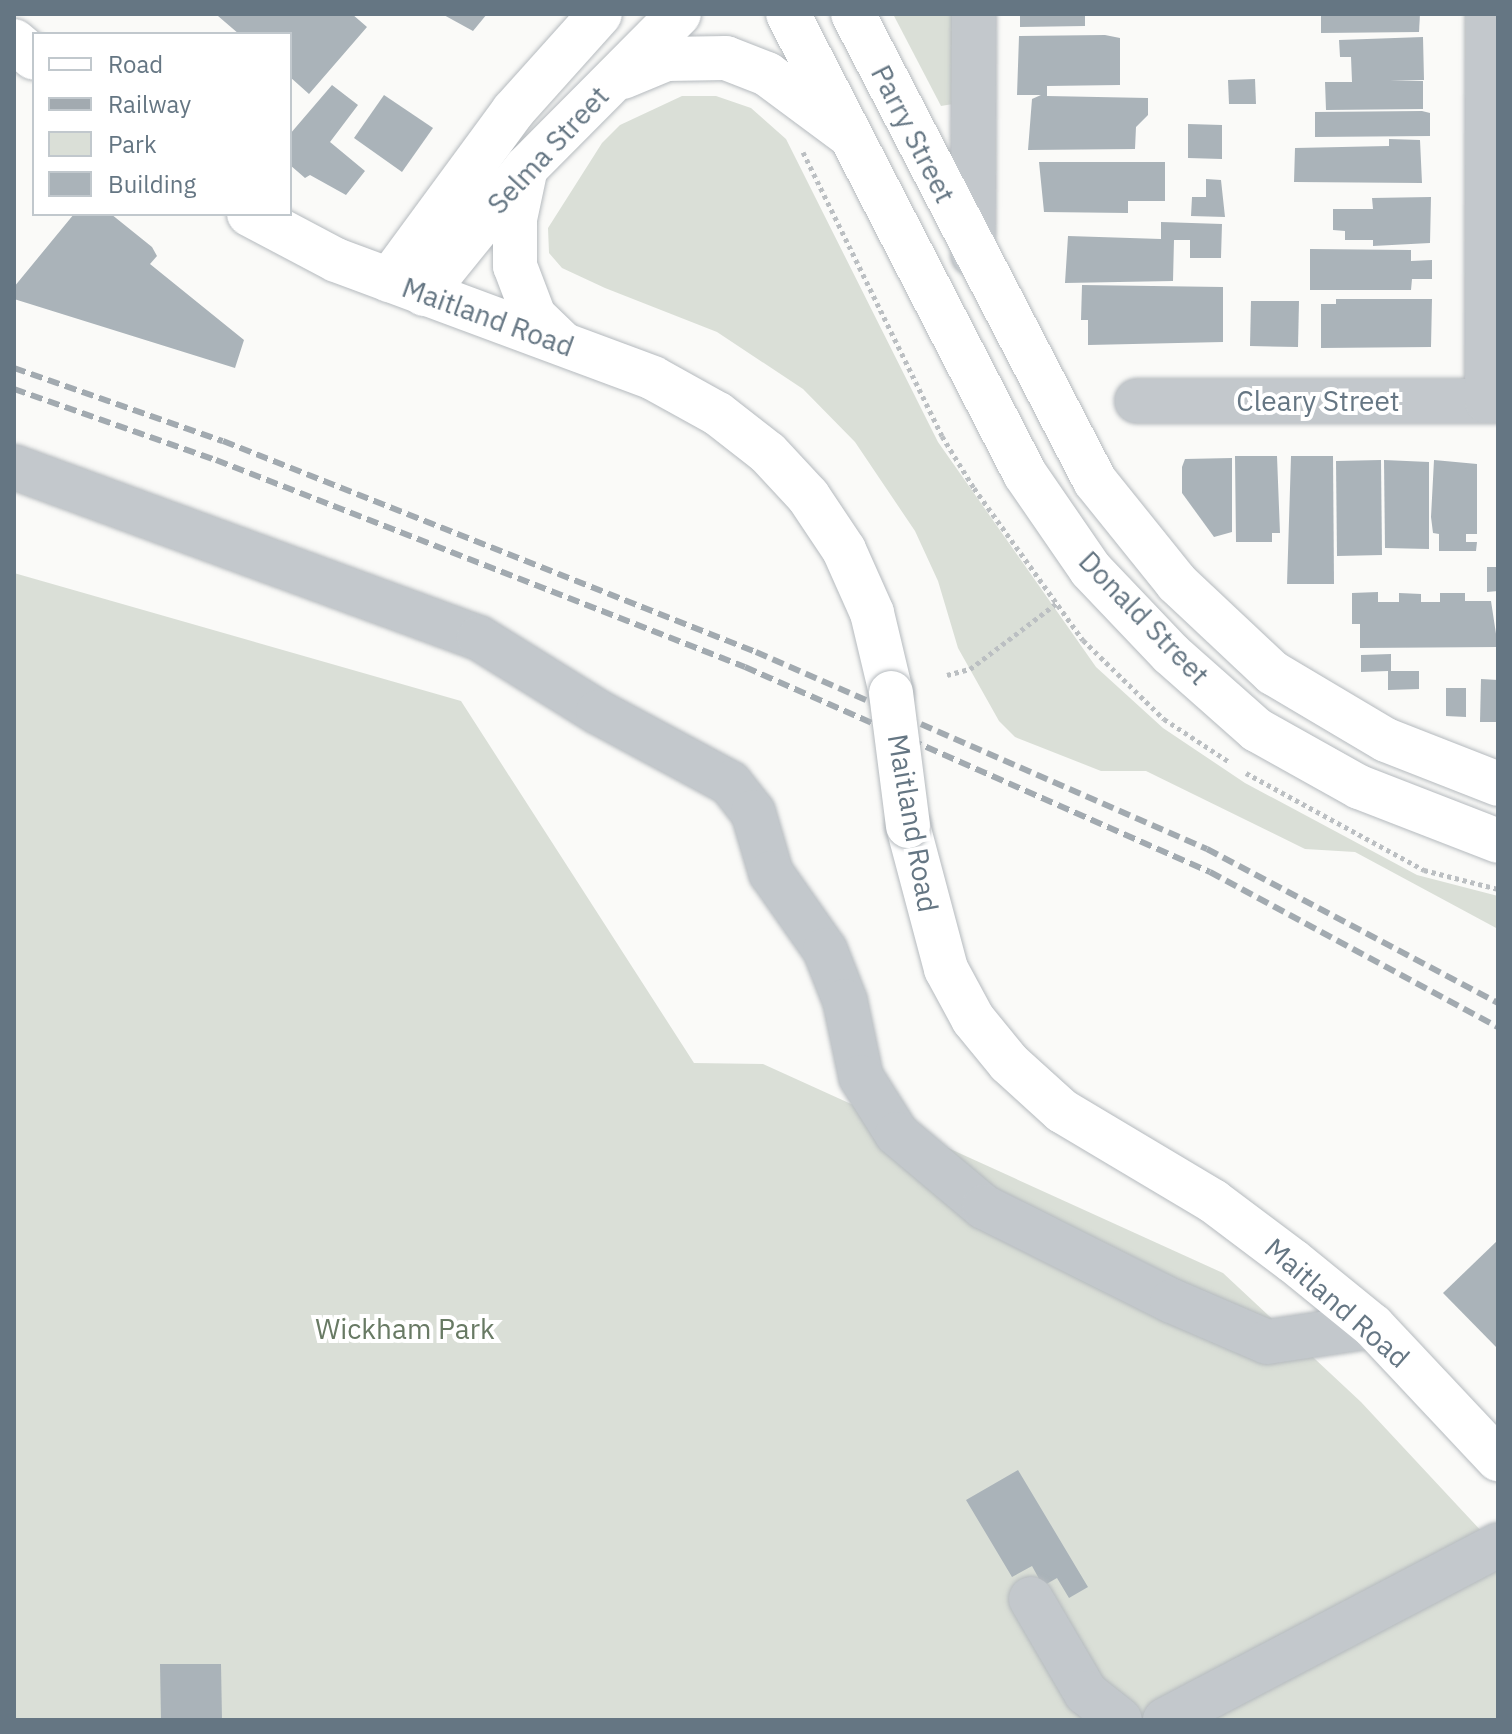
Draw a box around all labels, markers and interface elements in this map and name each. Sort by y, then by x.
legend [32,32,292,216]
text: Road [108,48,163,80]
street label: Parry Street [864,60,962,208]
street label: Selma Street [480,79,616,221]
text: Railway [108,88,191,120]
text: Park [108,128,157,160]
text: Building [108,168,196,200]
street label: Maitland Road [398,270,578,364]
street label: Cleary Street [1236,384,1400,418]
street label: Donald Street [1072,544,1216,692]
street label: Maitland Road [881,731,945,915]
street label: Maitland Road [1258,1231,1416,1375]
park label: Wickham Park [315,1312,495,1346]

